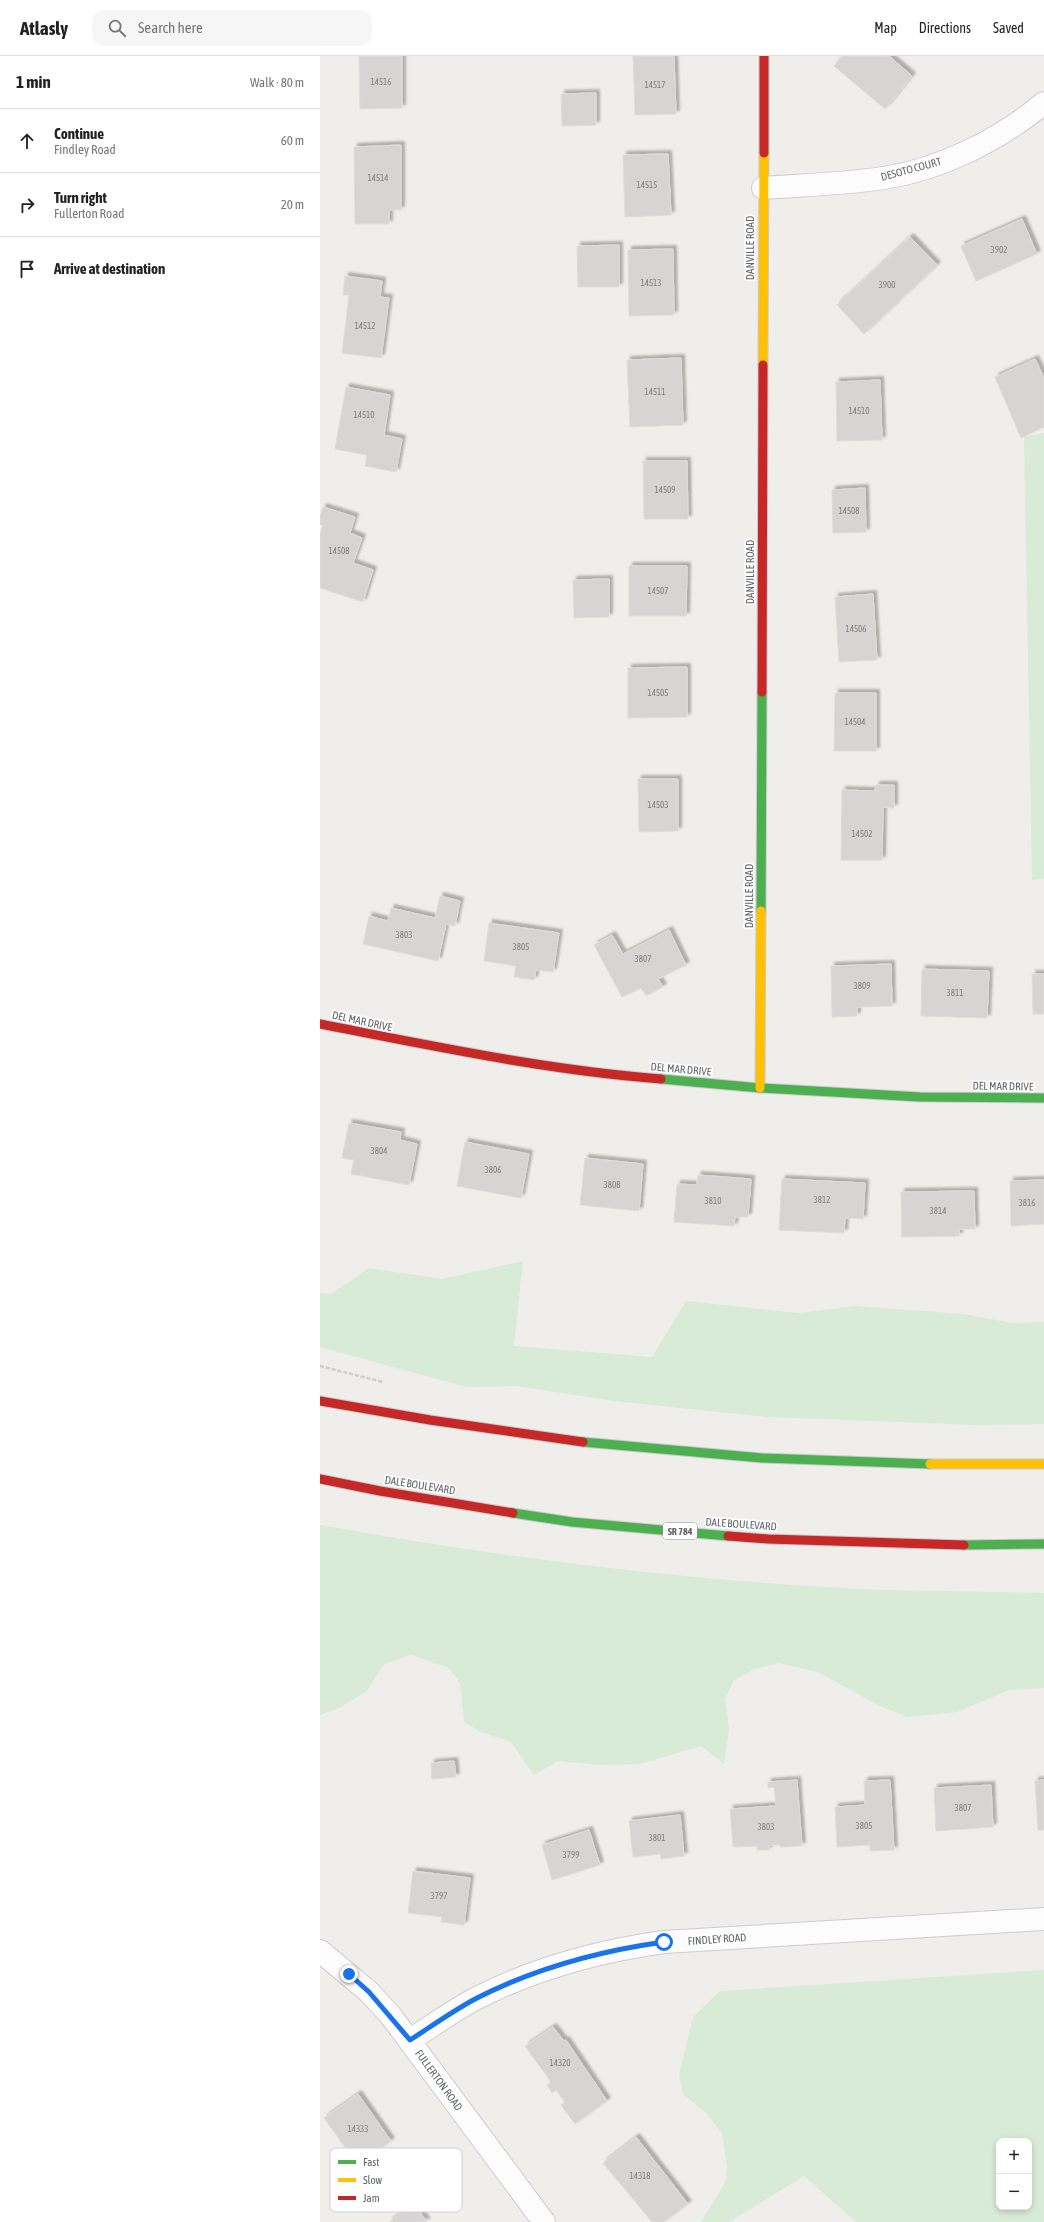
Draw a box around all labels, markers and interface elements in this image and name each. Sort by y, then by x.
search box [92,10,372,46]
text: Atlasly [20,17,68,39]
icon: search [106,17,128,39]
text: Search here [138,19,203,36]
text: Map [874,20,897,36]
text: Directions [919,20,971,36]
text: Saved [993,20,1024,36]
text: 1 min [16,72,51,92]
text: Walk · 80 m [250,75,304,90]
house number: 14516 [370,77,392,87]
house number: 14517 [644,80,666,90]
text: Continue [54,125,104,142]
icon: ahead [16,130,38,152]
text: 60 m [281,133,304,148]
text: Findley Road [54,142,116,157]
street label: DESOTO COURT [879,155,943,183]
house number: 14514 [367,173,389,183]
house number: 14515 [636,180,658,190]
text: Turn right [54,189,107,206]
icon: right [16,194,38,216]
text: 20 m [281,197,304,212]
text: Fullerton Road [54,206,124,221]
street label: DANVILLE ROAD [744,216,756,280]
house number: 3902 [991,245,1007,255]
icon: arrive [16,258,38,280]
text: Arrive at destination [54,260,165,277]
house number: 14513 [640,278,662,288]
house number: 3900 [879,280,895,290]
house number: 14512 [354,321,376,331]
house number: 14511 [644,387,666,397]
house number: 14510 [848,406,870,416]
house number: 14510 [353,410,375,420]
house number: 14509 [654,485,676,495]
house number: 14508 [838,506,860,516]
street label: DANVILLE ROAD [744,540,756,604]
house number: 14508 [328,546,350,556]
house number: 14507 [647,586,669,596]
house number: 14506 [845,624,867,634]
house number: 14505 [647,688,669,698]
house number: 14504 [844,717,866,727]
house number: 14503 [647,800,669,810]
house number: 14502 [851,829,873,839]
street label: DANVILLE ROAD [743,864,755,928]
house number: 3803 [396,930,412,940]
house number: 3805 [513,942,529,952]
house number: 3807 [635,954,651,964]
house number: 3809 [854,981,870,991]
house number: 3811 [947,988,963,998]
street label: DEL MAR DRIVE [331,1009,393,1033]
street label: DEL MAR DRIVE [650,1060,712,1078]
street label: DEL MAR DRIVE [972,1079,1034,1093]
house number: 3804 [371,1146,387,1156]
house number: 3806 [485,1165,501,1175]
house number: 3808 [604,1180,620,1190]
house number: 3812 [814,1195,830,1205]
house number: 3810 [705,1196,721,1206]
house number: 3816 [1019,1198,1035,1208]
house number: 3814 [930,1206,946,1216]
street label: DALE BOULEVARD [384,1473,456,1497]
street label: DALE BOULEVARD [705,1516,777,1532]
road number: SR 784 [663,1523,697,1539]
house number: 3807 [955,1803,971,1813]
house number: 3805 [856,1821,872,1831]
house number: 3803 [758,1822,774,1832]
house number: 3801 [649,1833,665,1843]
house number: 3799 [563,1850,579,1860]
house number: 3797 [431,1891,447,1901]
street label: FINDLEY ROAD [687,1931,747,1947]
route start [655,1933,673,1951]
route end [340,1965,358,1983]
street label: FULLERTON ROAD [413,2047,465,2113]
house number: 14320 [549,2058,571,2068]
house number: 14333 [347,2124,369,2134]
map controls [996,2138,1032,2210]
button: + [996,2138,1032,2174]
legend [330,2148,462,2212]
text: Fast [363,2156,379,2168]
house number: 14318 [629,2171,651,2181]
text: Slow [363,2174,382,2186]
button: − [996,2174,1032,2210]
text: Jam [363,2192,380,2204]

